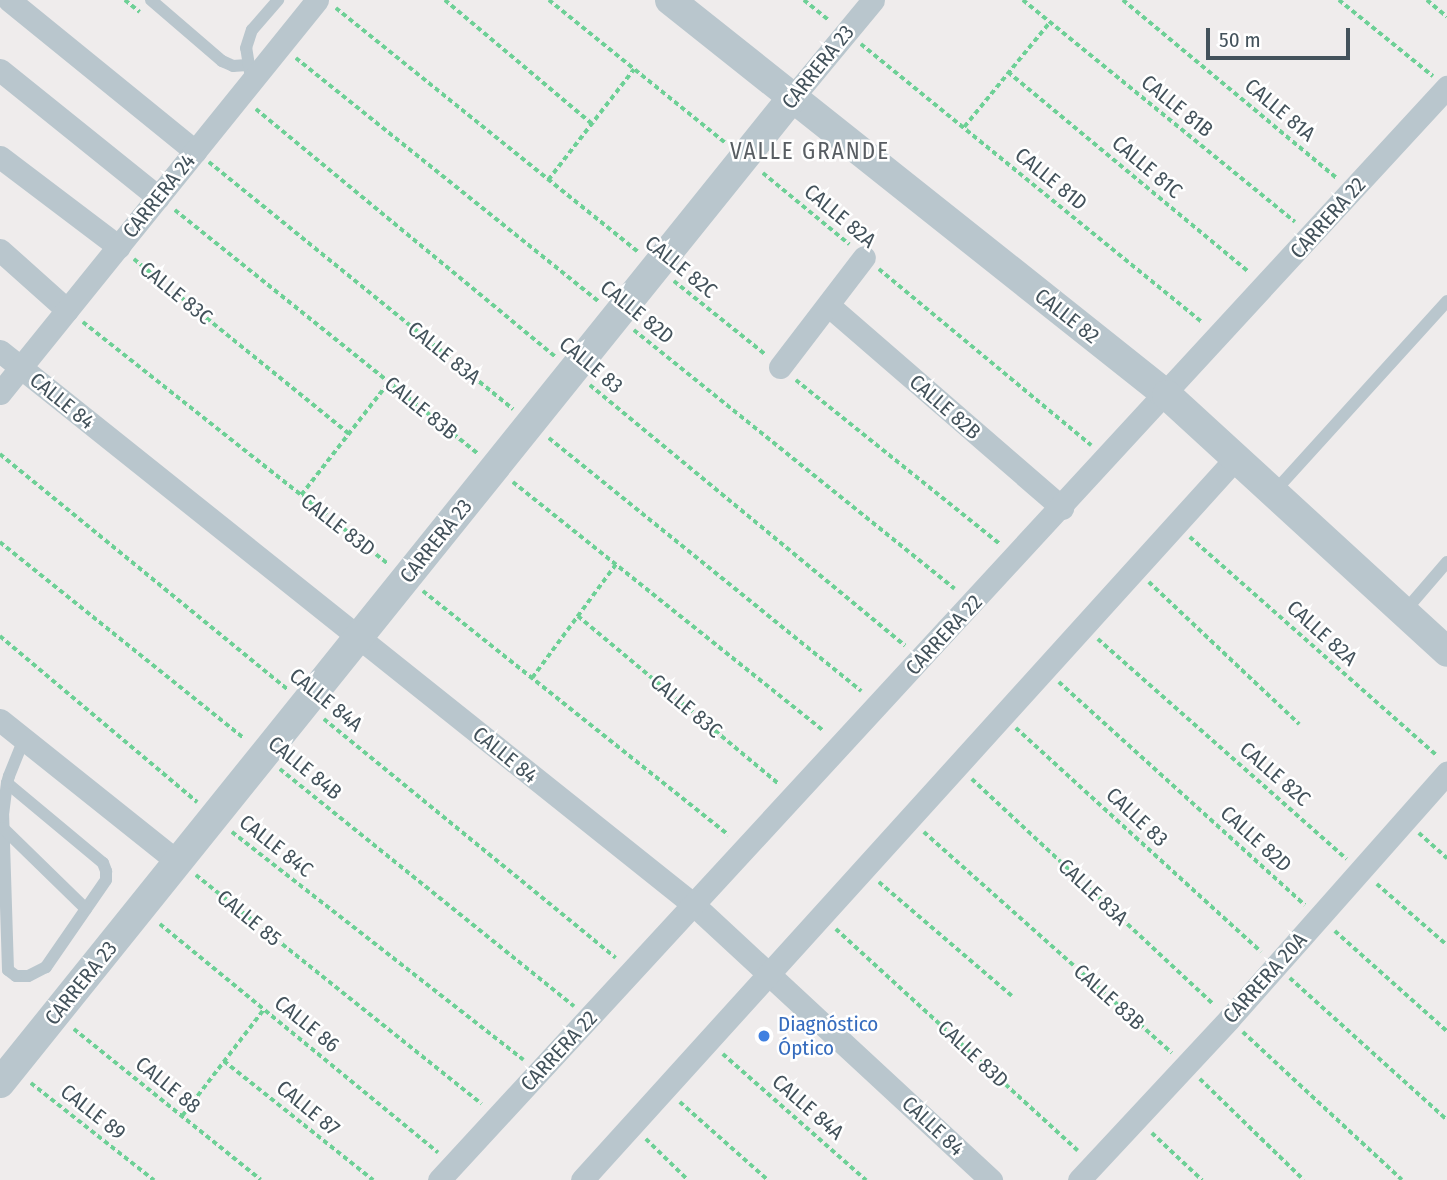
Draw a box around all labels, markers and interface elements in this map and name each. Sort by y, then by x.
scale bar [1209,14,1352,58]
street label: CARRERA 23 [777,20,859,114]
text: 50 m [1219,27,1261,53]
street label: CALLE 81B [1136,70,1218,142]
street label: CALLE 81A [1240,73,1320,147]
street label: CALLE 81C [1107,130,1187,204]
district label: VALLE GRANDE [732,137,888,165]
street label: CALLE 81D [1010,142,1092,216]
street label: CARRERA 24 [117,149,201,243]
street label: CARRERA 22 [1285,172,1371,264]
street label: CALLE 82A [799,179,881,253]
street label: CALLE 82C [640,230,722,304]
street label: CALLE 83C [135,256,217,330]
street label: CALLE 82D [595,275,679,349]
street label: CALLE 82 [1030,283,1104,349]
street label: CALLE 83A [403,316,485,390]
street label: CALLE 83 [554,331,628,399]
street label: CALLE 84 [25,367,99,435]
street label: CALLE 82B [904,369,986,445]
street label: CALLE 83B [379,371,463,445]
street label: CALLE 83D [296,488,380,562]
street label: CARRERA 23 [395,494,477,588]
street label: CARRERA 22 [901,590,987,680]
street label: CALLE 82A [1282,595,1362,671]
street label: CALLE 84A [284,663,368,737]
street label: CALLE 83C [645,669,727,743]
street label: CALLE 84 [468,721,542,789]
street label: CALLE 84B [263,731,347,805]
street label: CALLE 82C [1235,737,1315,811]
street label: CALLE 83 [1101,782,1173,852]
street label: CALLE 82D [1215,801,1297,877]
street label: CALLE 84C [234,809,318,883]
street label: CALLE 83A [1053,853,1133,931]
street label: CALLE 85 [212,885,286,951]
street label: CARRERA 20A [1218,928,1312,1028]
street label: CARRERA 23 [40,936,122,1030]
street label: CALLE 83B [1068,959,1150,1035]
street label: CALLE 86 [270,990,344,1058]
street label: CARRERA 22 [516,1006,602,1096]
place label: Diagnóstico Óptico [778,1011,878,1061]
street label: CALLE 83D [932,1015,1014,1093]
marker: Diagnóstico Óptico [756,1028,772,1044]
street label: CALLE 88 [130,1051,206,1119]
street label: CALLE 84A [767,1069,849,1145]
street label: CALLE 87 [271,1075,345,1141]
street label: CALLE 89 [55,1079,131,1145]
street label: CALLE 84 [897,1091,969,1161]

